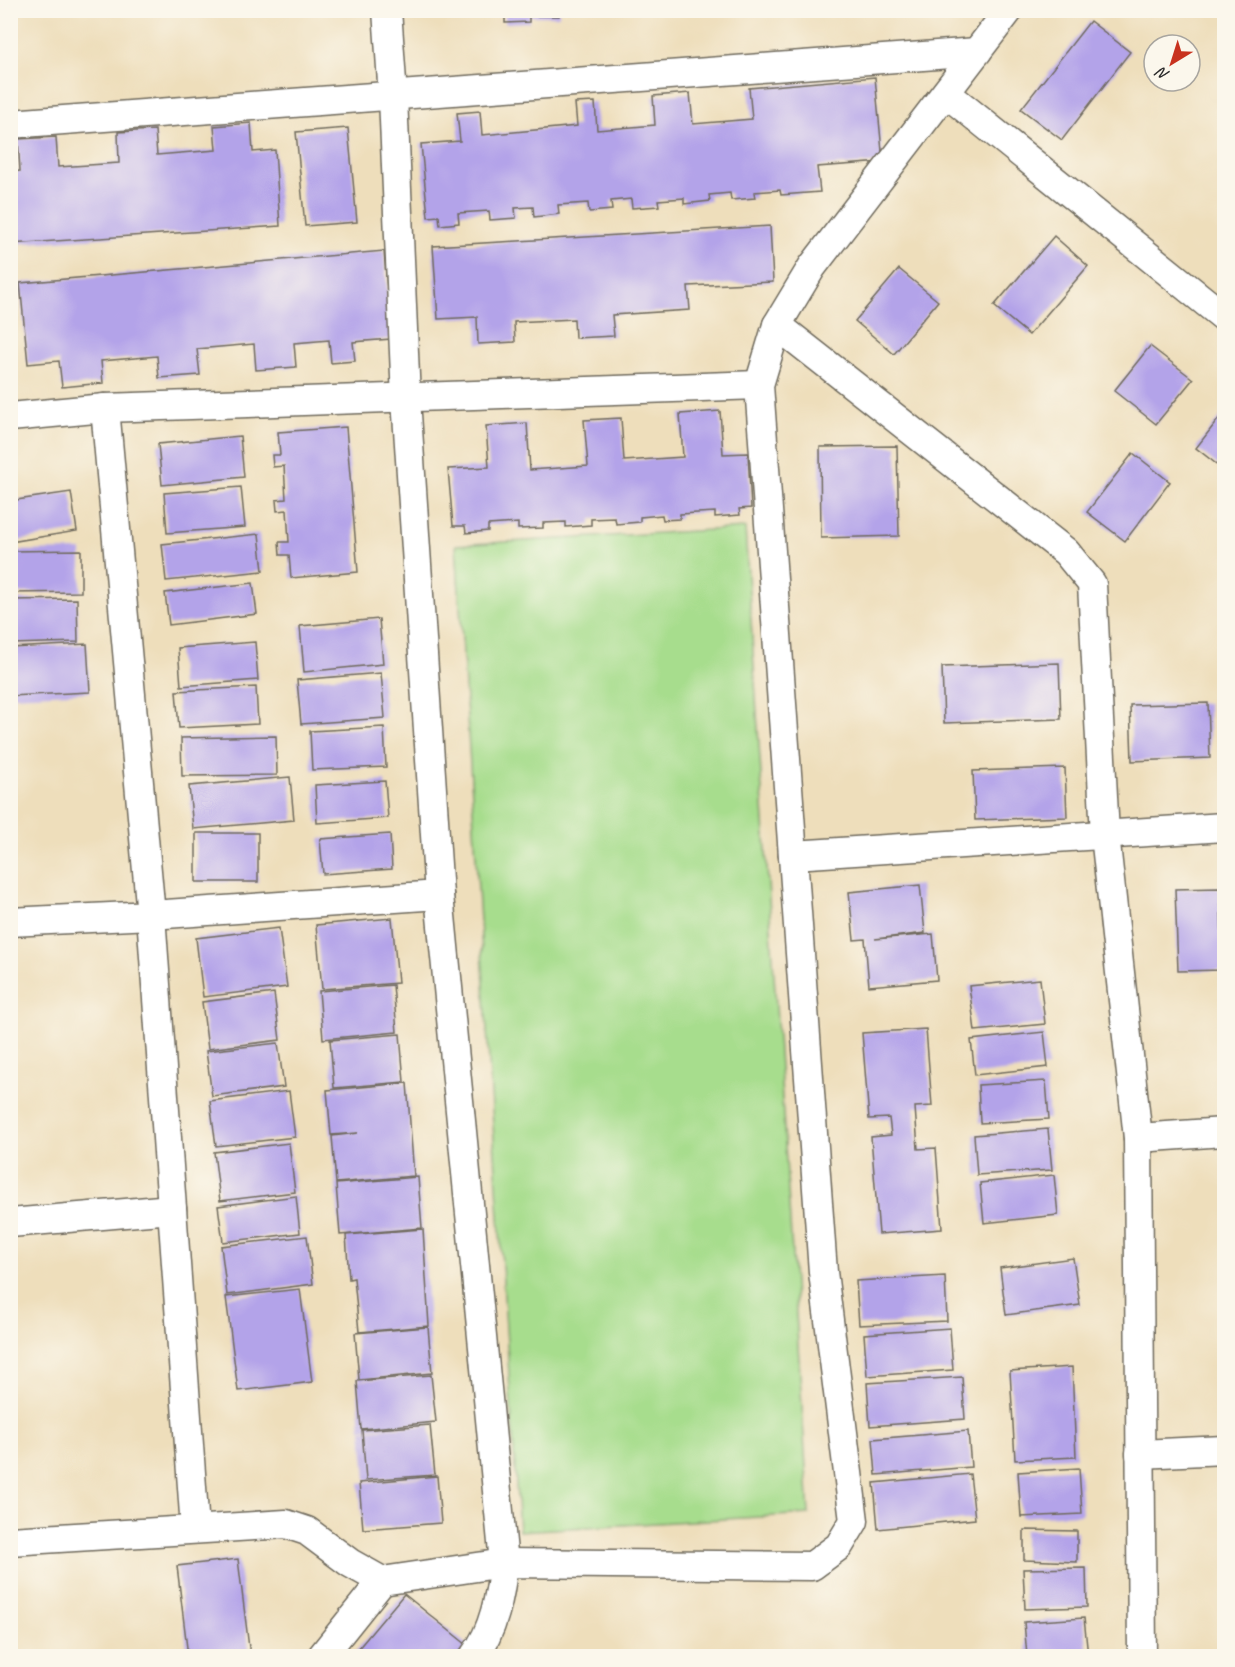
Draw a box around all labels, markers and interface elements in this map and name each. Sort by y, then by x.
north arrow [1142,33,1202,93]
text: N [1151,61,1173,85]

